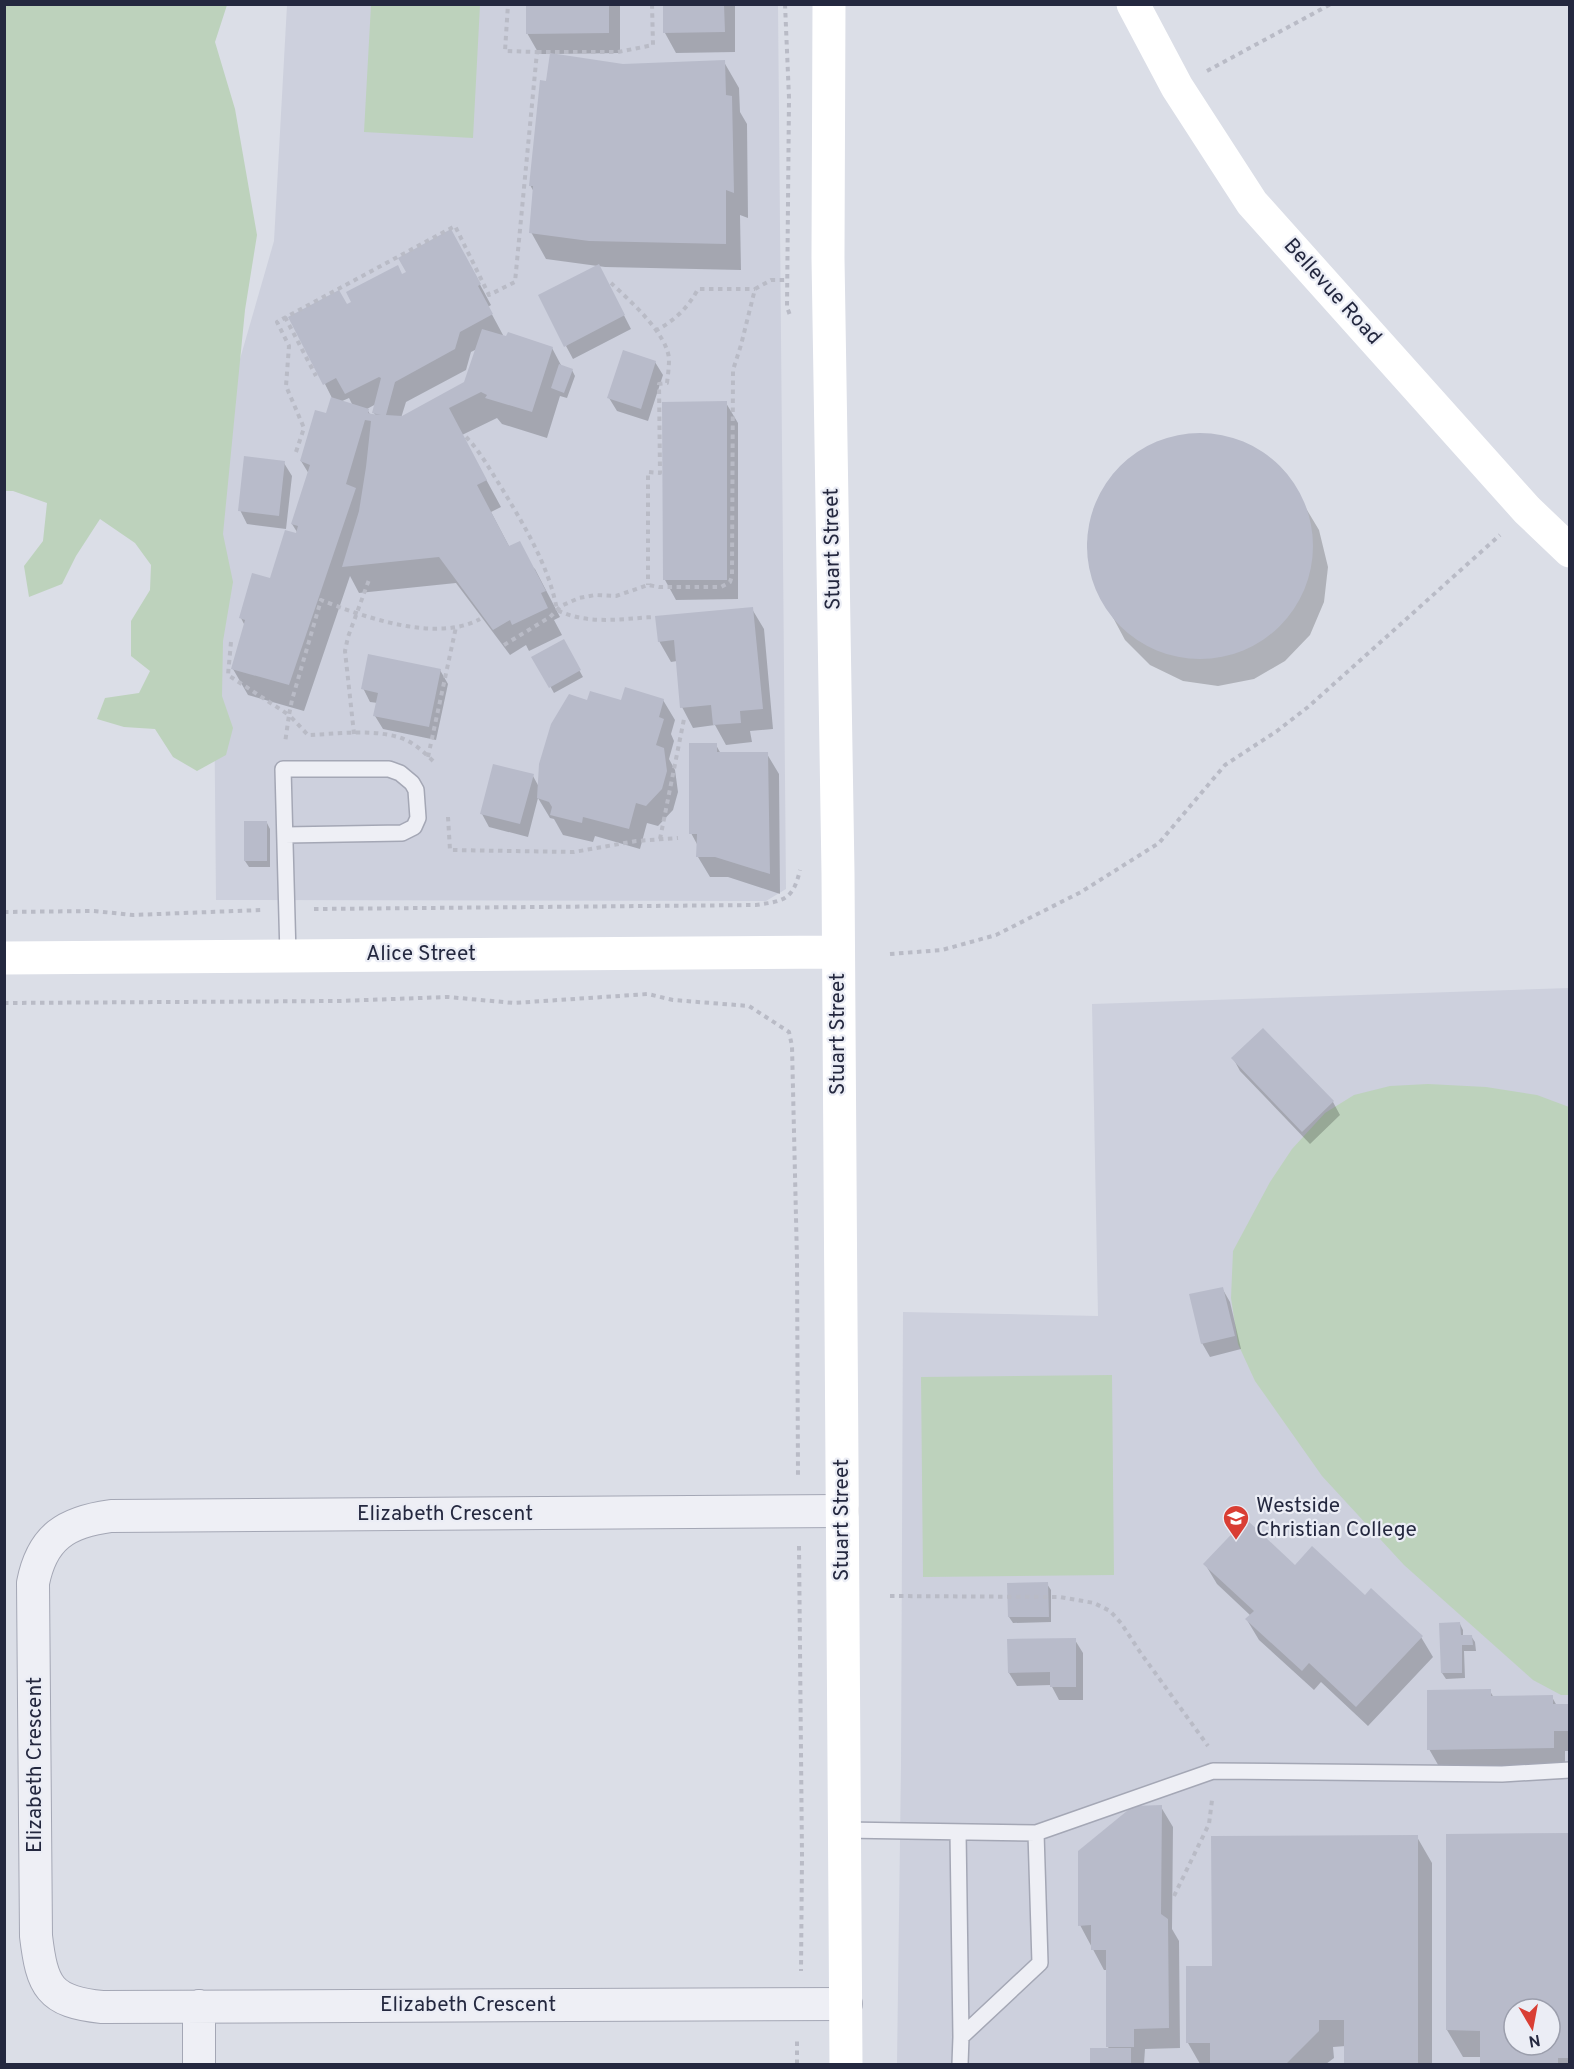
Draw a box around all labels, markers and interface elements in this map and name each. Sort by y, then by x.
street label: Bellevue Road [1277,233,1387,351]
street label: Stuart Street [818,488,848,610]
street label: Alice Street [366,941,476,968]
street label: Stuart Street [825,973,852,1095]
street label: Stuart Street [829,1459,856,1581]
place label: Westside Christian College [1256,1493,1417,1544]
street label: Elizabeth Crescent [357,1501,533,1528]
school or university icon: Westside Christian College [1221,1503,1251,1541]
street label: Elizabeth Crescent [22,1677,49,1853]
street label: Elizabeth Crescent [380,1992,556,2019]
north arrow [1502,1997,1562,2057]
text: N [1527,2029,1542,2051]

